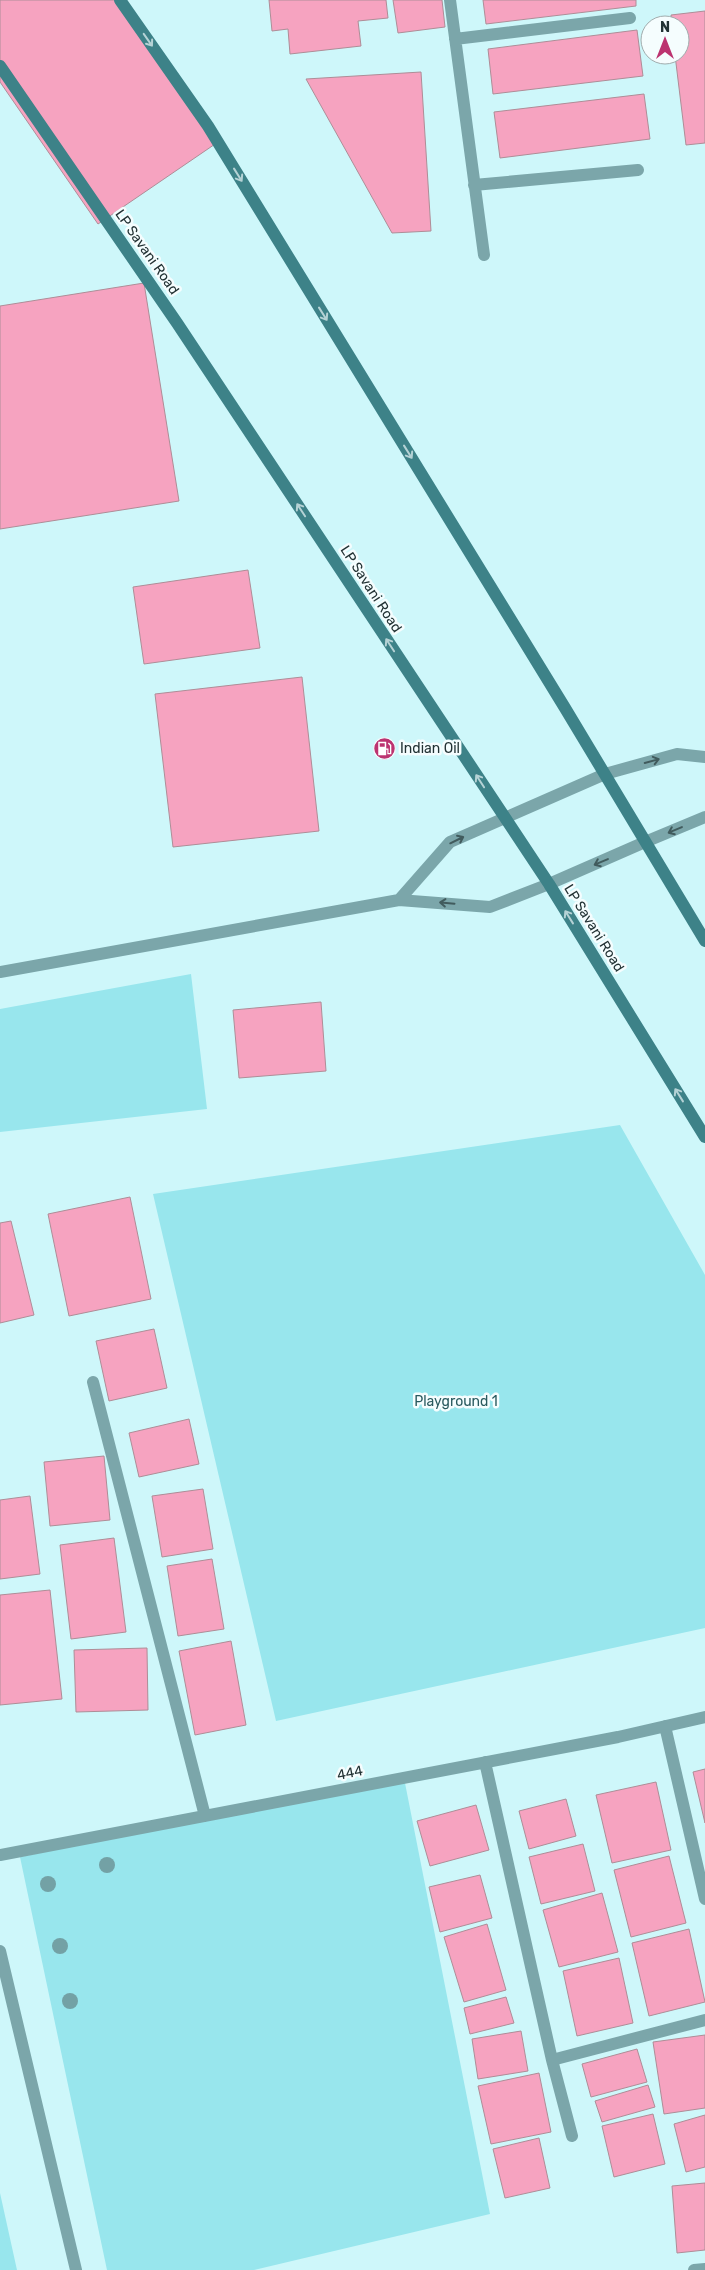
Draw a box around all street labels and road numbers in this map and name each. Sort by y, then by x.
street label: LP Savani Road [111,206,183,298]
street label: LP Savani Road [337,542,405,636]
street label: LP Savani Road [560,881,628,975]
street label: 444 [336,1762,365,1784]

